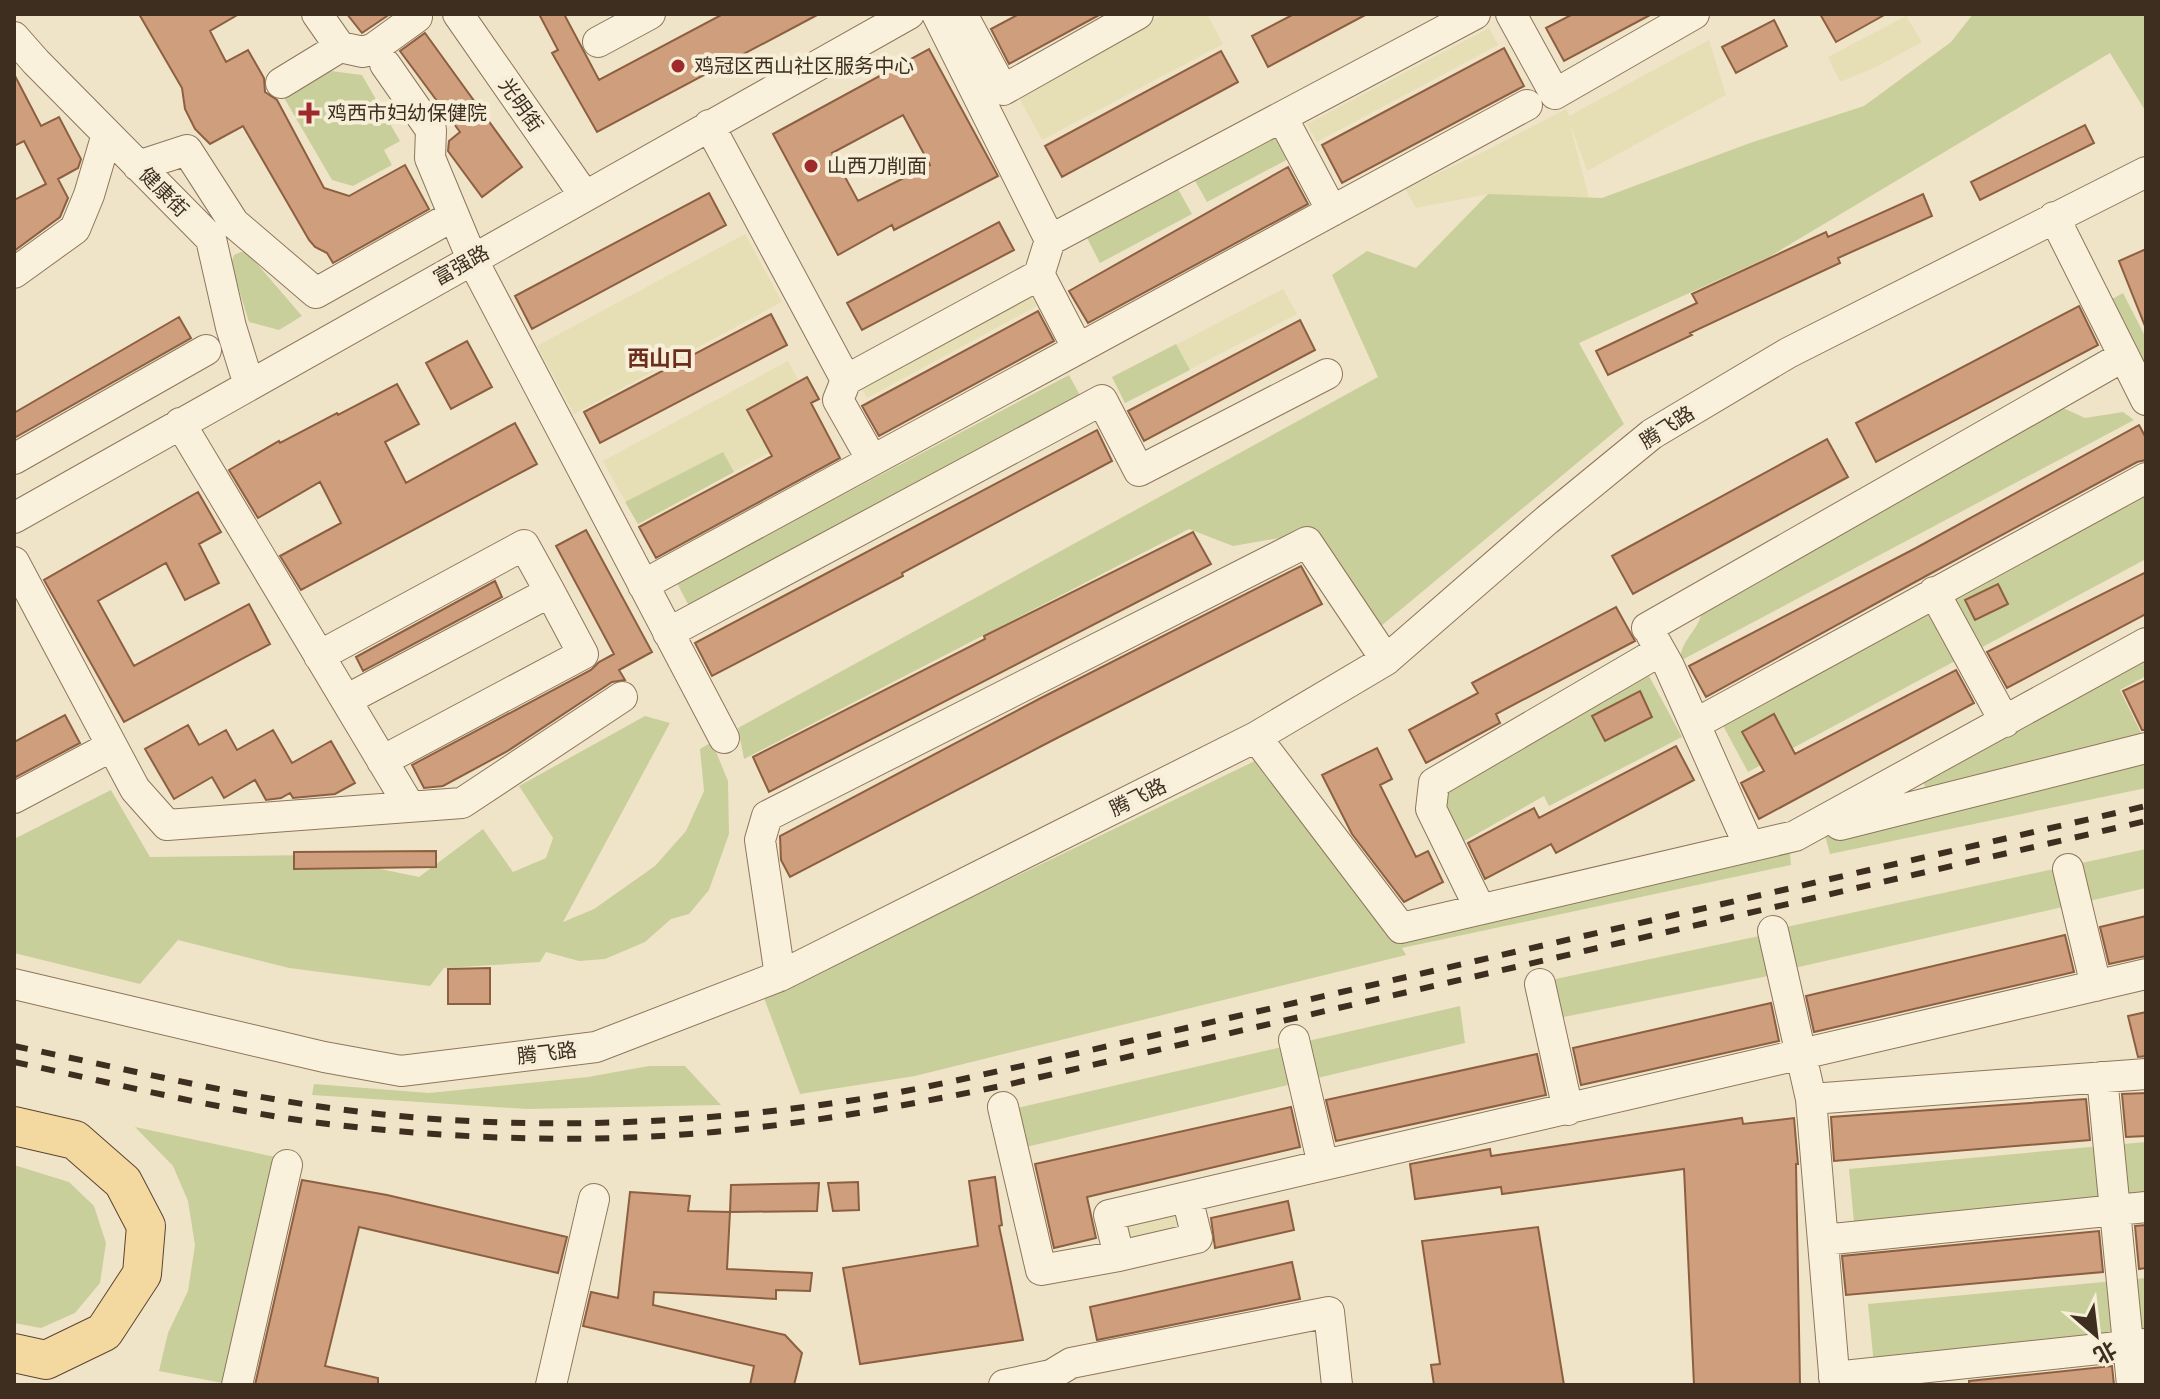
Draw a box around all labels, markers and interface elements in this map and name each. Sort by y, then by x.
place label: 鸡冠区西山社区服务中心 [694,51,914,78]
marker: 鸡冠区西山社区服务中心 [669,57,687,75]
street label: 光明街 [494,72,550,136]
place label: 鸡西市妇幼保健院 [327,98,487,125]
marker: 鸡西市妇幼保健院 [298,102,320,124]
place label: 山西刀削面 [827,151,927,178]
marker: 山西刀削面 [802,157,820,175]
street label: 健康街 [134,160,196,222]
street label: 富强路 [427,237,493,290]
district label: 西山口 [627,342,693,372]
street label: 腾飞路 [1634,398,1699,453]
street label: 腾飞路 [1104,770,1170,821]
street label: 腾飞路 [515,1034,578,1069]
north arrow [2056,1295,2136,1375]
text: 北 [2089,1335,2123,1372]

